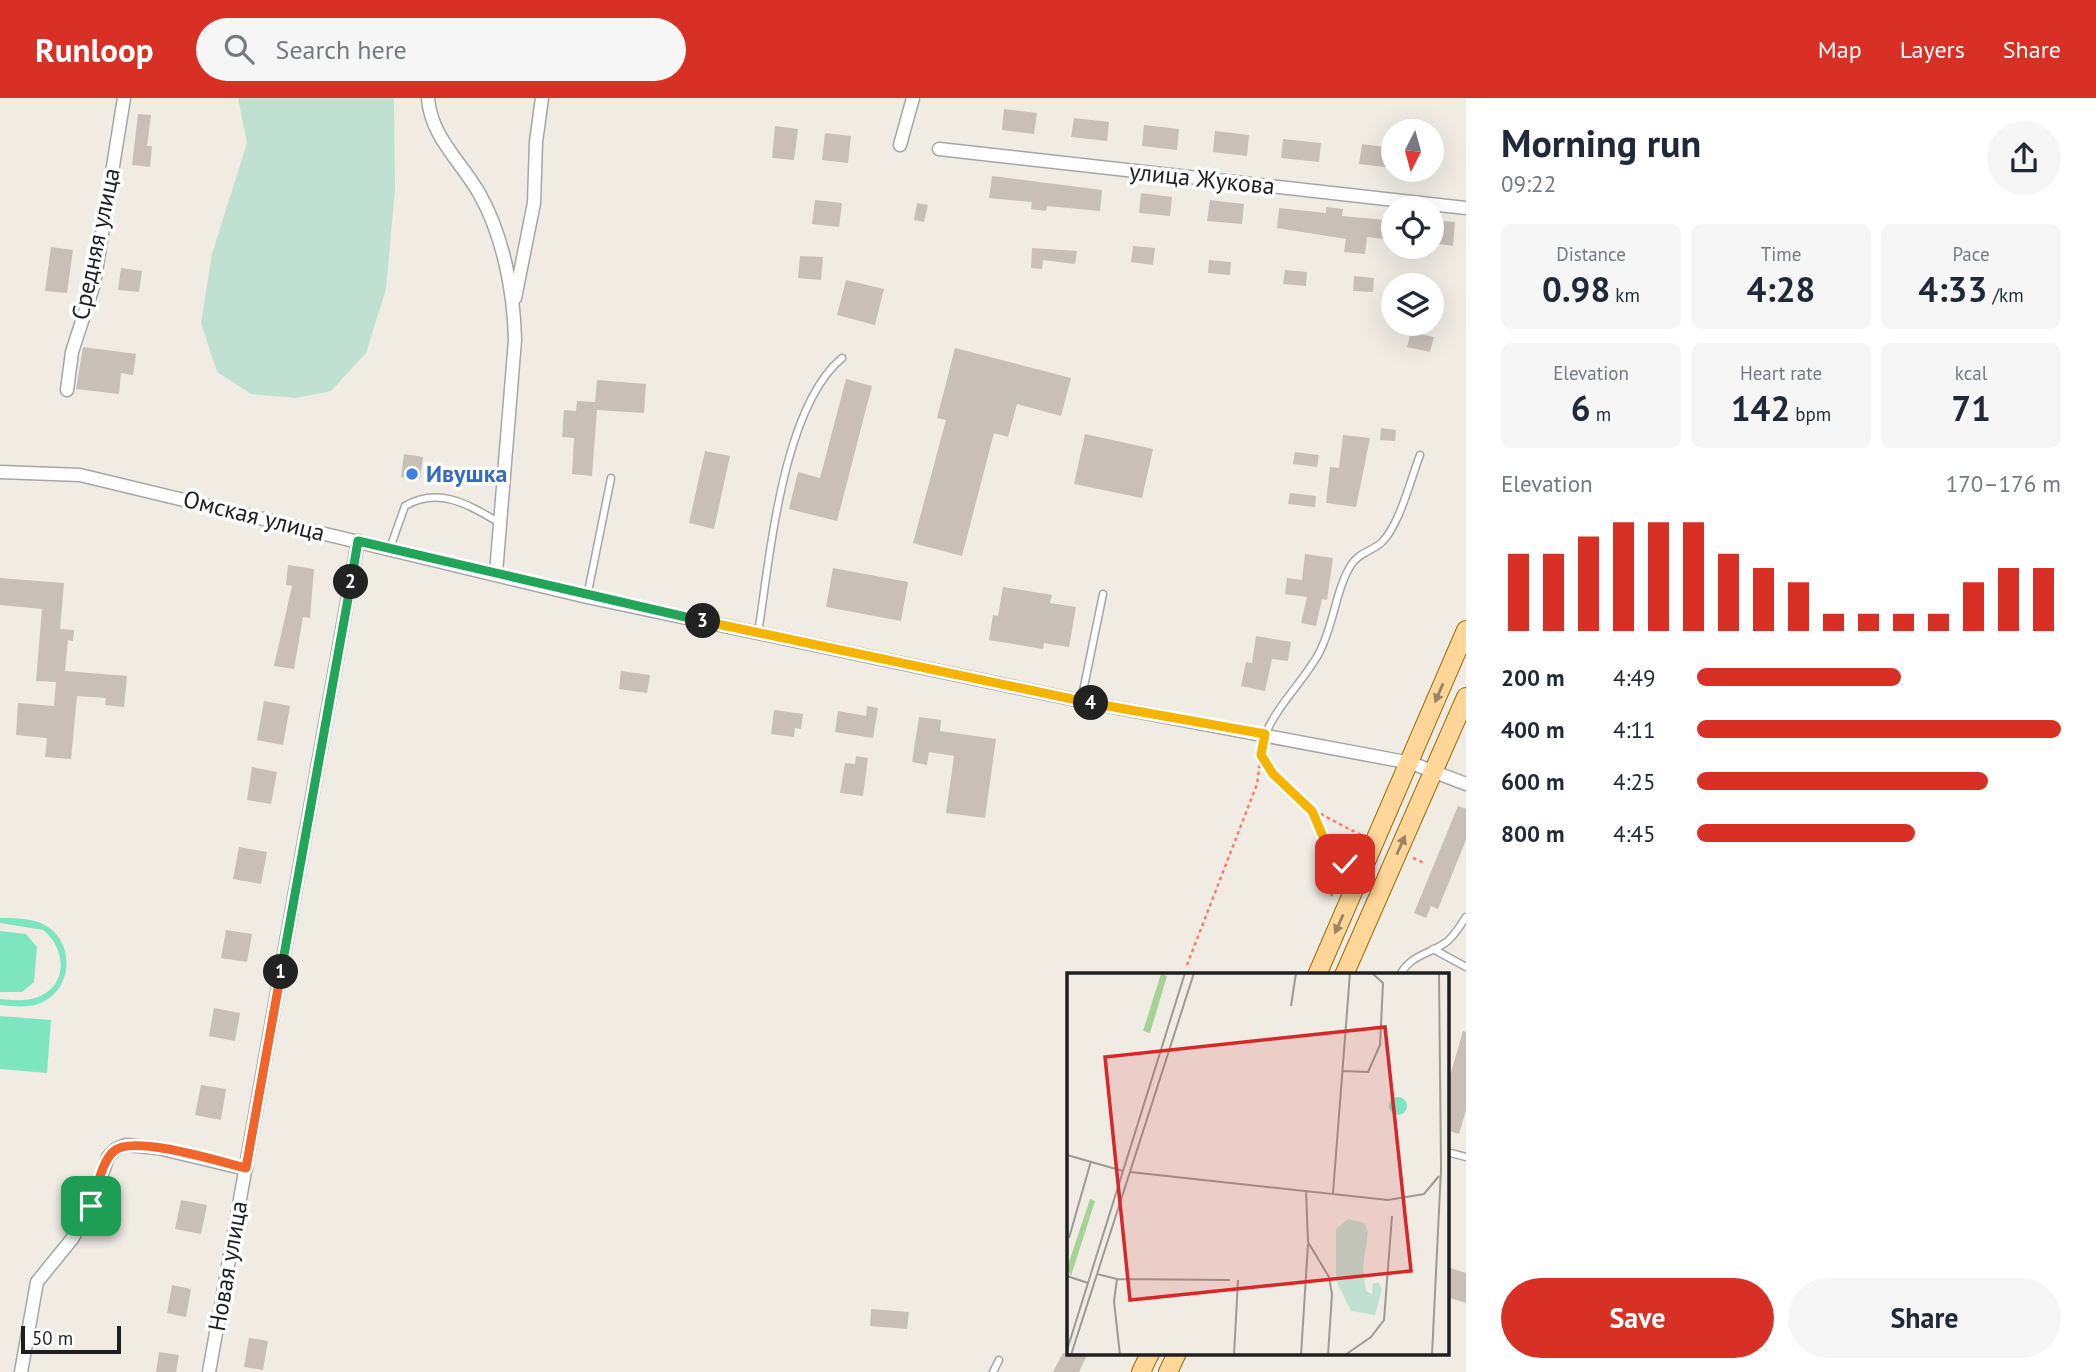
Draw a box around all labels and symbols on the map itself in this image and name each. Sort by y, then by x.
north arrow [1381,119,1444,182]
street label: улица Жукова [1128,155,1276,202]
street label: Средняя улица [64,165,127,323]
place label: Ивушка [426,458,507,489]
marker: Ивушка [404,466,420,482]
street label: Омская улица [180,483,328,548]
pin: 2 [334,564,368,600]
pin: 3 [686,603,720,638]
one-way arrow [1434,683,1445,704]
pin: 4 [1074,686,1108,720]
pin [1315,834,1375,894]
one-way arrow [1395,835,1407,855]
one-way arrow [1334,914,1345,935]
pin: 1 [264,954,298,990]
inset map [1067,973,1448,1354]
pin [61,1176,121,1236]
street label: Новая улица [201,1198,254,1333]
scale bar [21,1323,121,1355]

